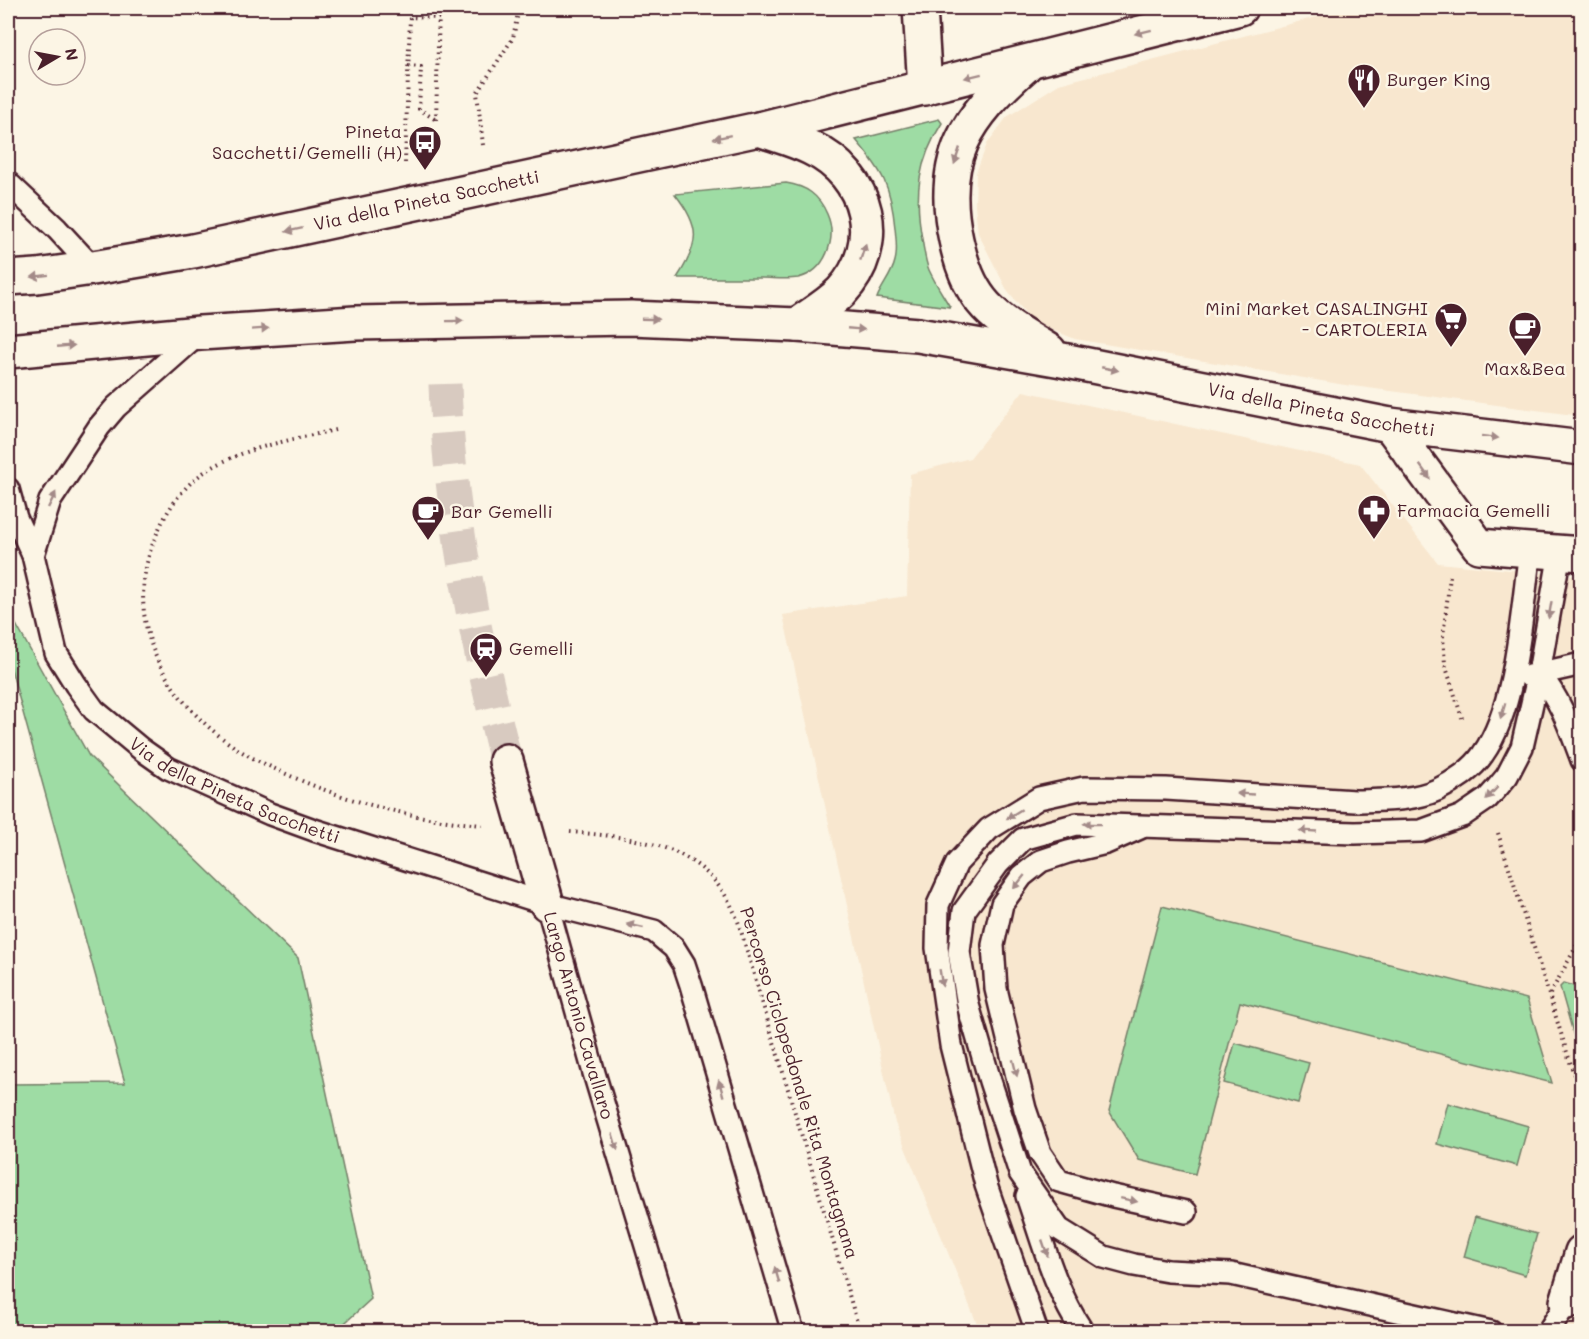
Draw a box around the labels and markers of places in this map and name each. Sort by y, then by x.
restaurant icon: Burger King [1346,62,1382,109]
place label: Burger King [1387,67,1490,91]
place label: Pineta Sacchetti/Gemelli (H) [212,119,402,164]
bus stop icon: Pineta Sacchetti/Gemelli (H) [407,124,443,171]
place label: Mini Market CASALINGHI - CARTOLERIA [1205,296,1428,341]
supermarket icon: Mini Market CASALINGHI - CARTOLERIA [1433,301,1469,348]
cafe icon: Max&Bea [1507,310,1543,357]
place label: Max&Bea [1484,356,1566,380]
pharmacy icon: Farmacia Gemelli [1356,493,1392,540]
cafe icon: Bar Gemelli [410,494,446,541]
place label: Farmacia Gemelli [1397,498,1550,522]
place label: Bar Gemelli [451,499,553,523]
station icon: Gemelli [468,631,504,678]
place label: Gemelli [509,636,574,660]

